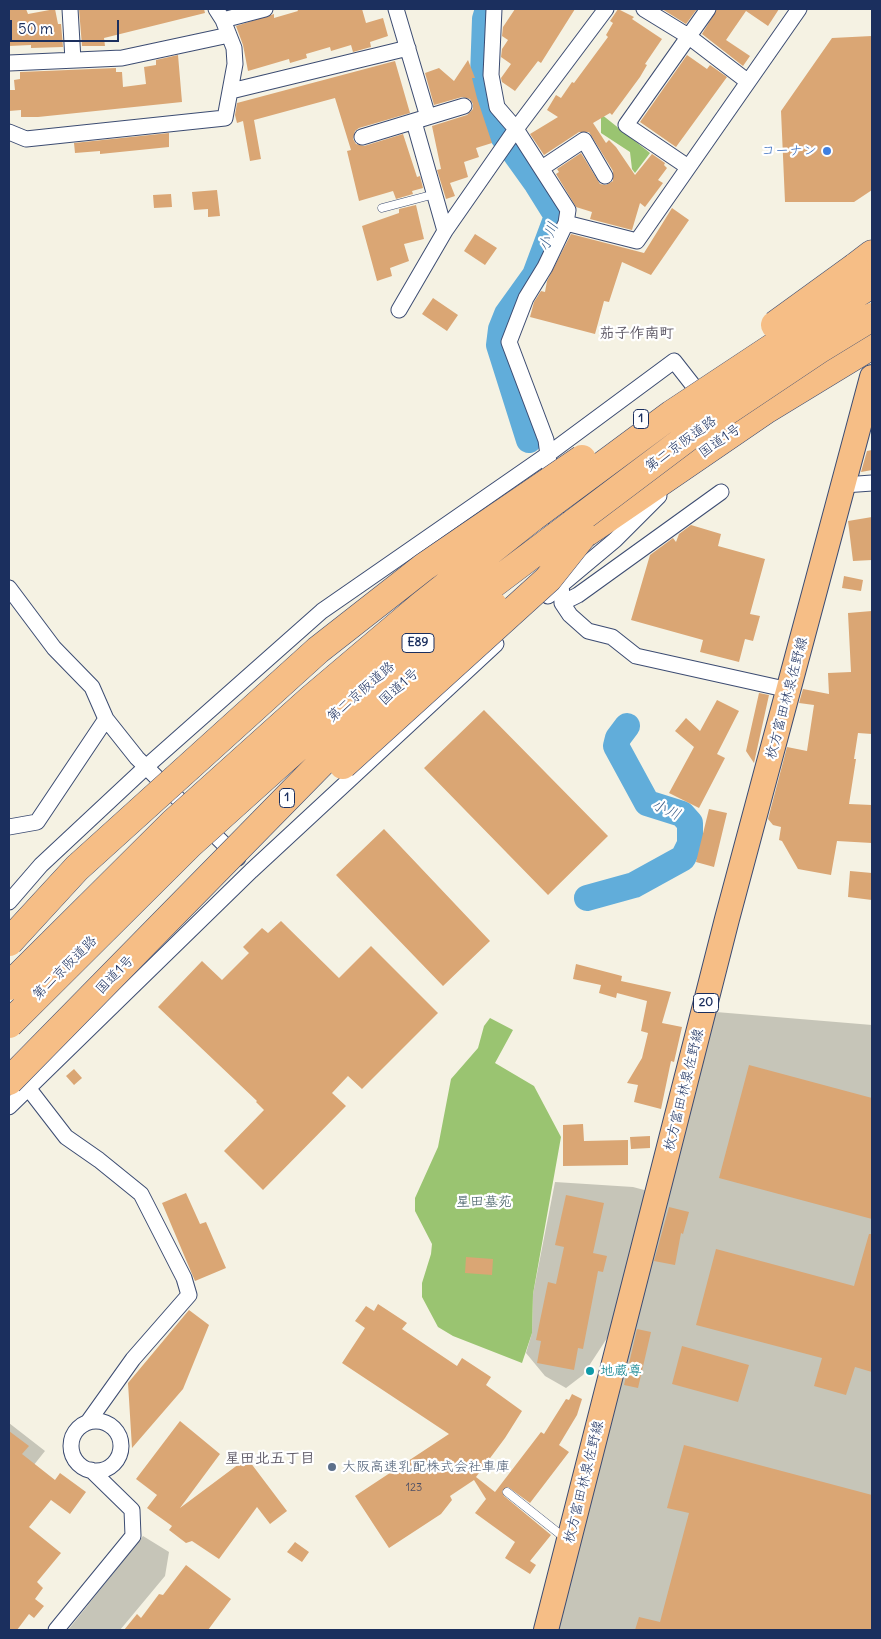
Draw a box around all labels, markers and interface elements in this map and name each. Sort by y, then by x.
scale bar [12,10,121,42]
text: 50 m [18,19,53,38]
place label: コーナン [761,143,817,159]
marker: コーナン [821,145,833,157]
water label: 小川 [535,220,563,254]
district label: 茄子作南町 [600,325,674,343]
road number: 1 [634,409,648,428]
street label: 第二京阪道路 [642,413,720,475]
street label: 国道1号 [696,420,744,462]
road number: E89 [402,634,434,652]
street label: 枚方富田林泉佐野線 [763,635,811,761]
street label: 第二京阪道路 [324,658,398,726]
street label: 国道1号 [376,665,422,709]
road number: 1 [280,788,294,808]
water label: 小川 [649,796,683,824]
street label: 第二京阪道路 [29,932,101,1004]
street label: 国道1号 [92,952,138,998]
road number: 20 [694,994,718,1012]
street label: 枚方富田林泉佐野線 [661,1027,707,1153]
park label: 星田墓苑 [456,1194,512,1210]
place label: 地蔵尊 [600,1363,642,1379]
marker: 地蔵尊 [584,1365,596,1377]
street label: 枚方富田林泉佐野線 [561,1419,607,1545]
district label: 星田北五丁目 [225,1450,315,1468]
place label: 大阪高速乳配株式会社車庫 [342,1459,510,1475]
marker: 大阪高速乳配株式会社車庫 [326,1461,338,1473]
house number: 123 [406,1481,422,1495]

